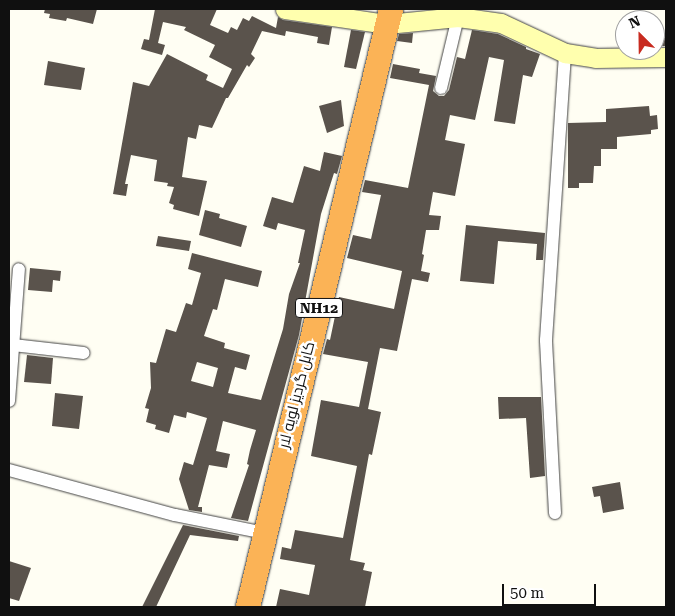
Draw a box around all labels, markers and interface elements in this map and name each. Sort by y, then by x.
north arrow [615,10,665,60]
text: N [626,13,643,32]
road number: NH12 [294,296,344,320]
street label: کابل گردیز لویه لار [275,340,319,450]
scale bar [505,574,599,606]
text: 50 m [510,584,544,602]

